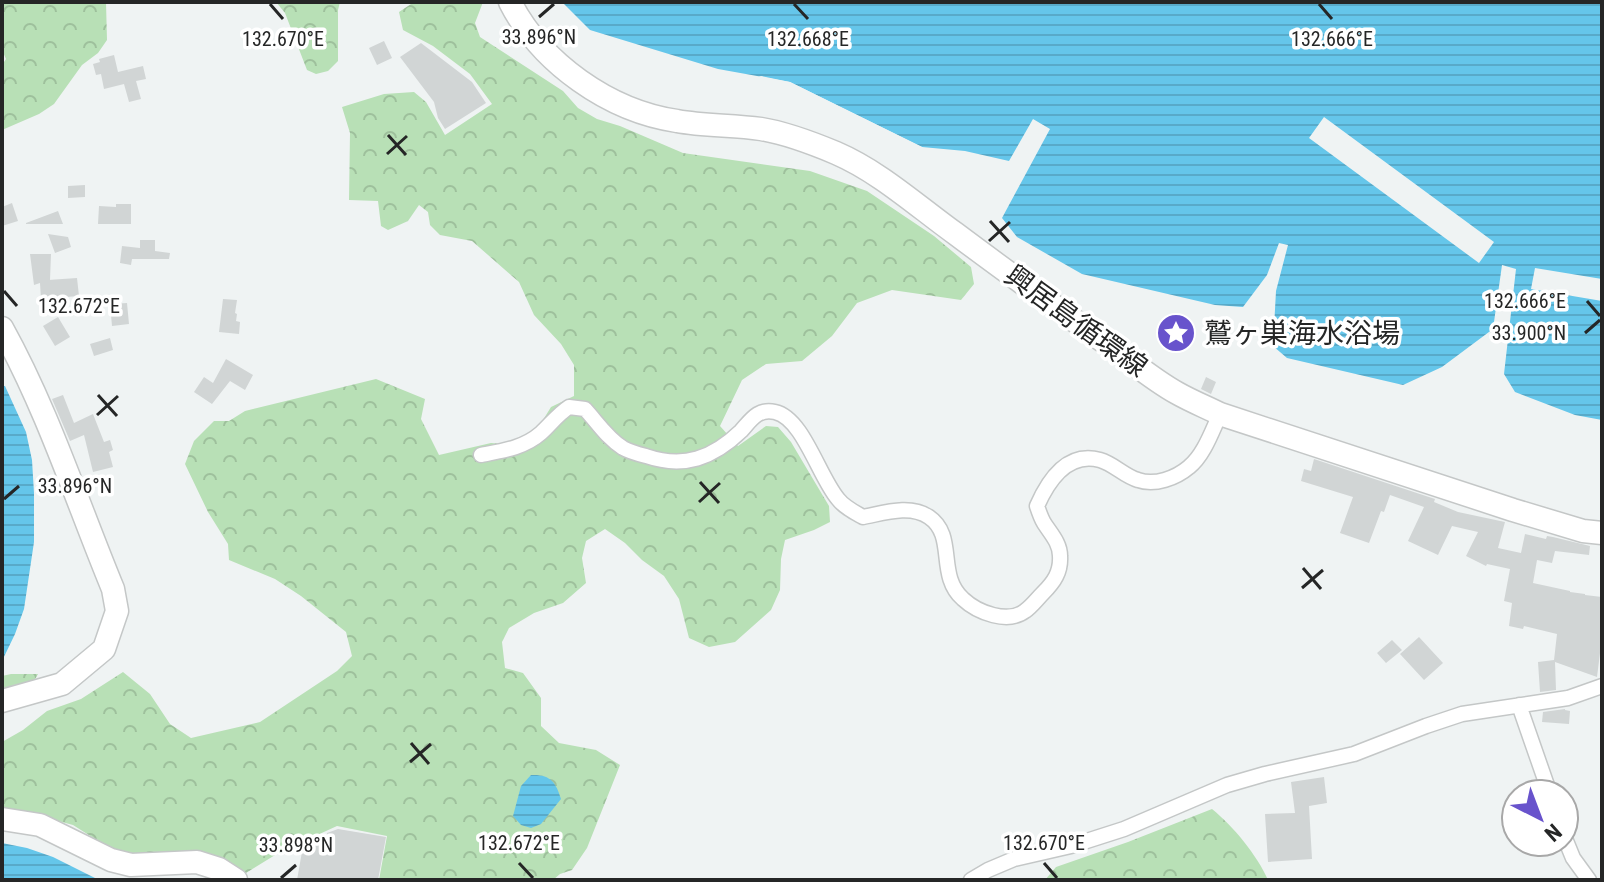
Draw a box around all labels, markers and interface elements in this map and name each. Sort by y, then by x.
text: 33.896°N [502,25,576,49]
text: 132.670°E [242,27,324,51]
text: 132.668°E [767,27,849,51]
text: 132.666°E [1291,27,1373,51]
street label: 興居島循環線 [998,258,1154,384]
text: 132.666°E [1484,289,1566,313]
text: 132.672°E [38,294,120,318]
place icon: 鷲ヶ巣海水浴場 [1155,312,1197,354]
place label: 鷲ヶ巣海水浴場 [1204,317,1400,350]
text: 33.900°N [1492,321,1566,345]
text: 33.896°N [38,474,112,498]
north arrow [1500,778,1580,858]
text: N [1540,819,1566,846]
text: 132.672°E [478,831,560,855]
text: 132.670°E [1003,831,1085,855]
text: 33.898°N [259,833,333,857]

